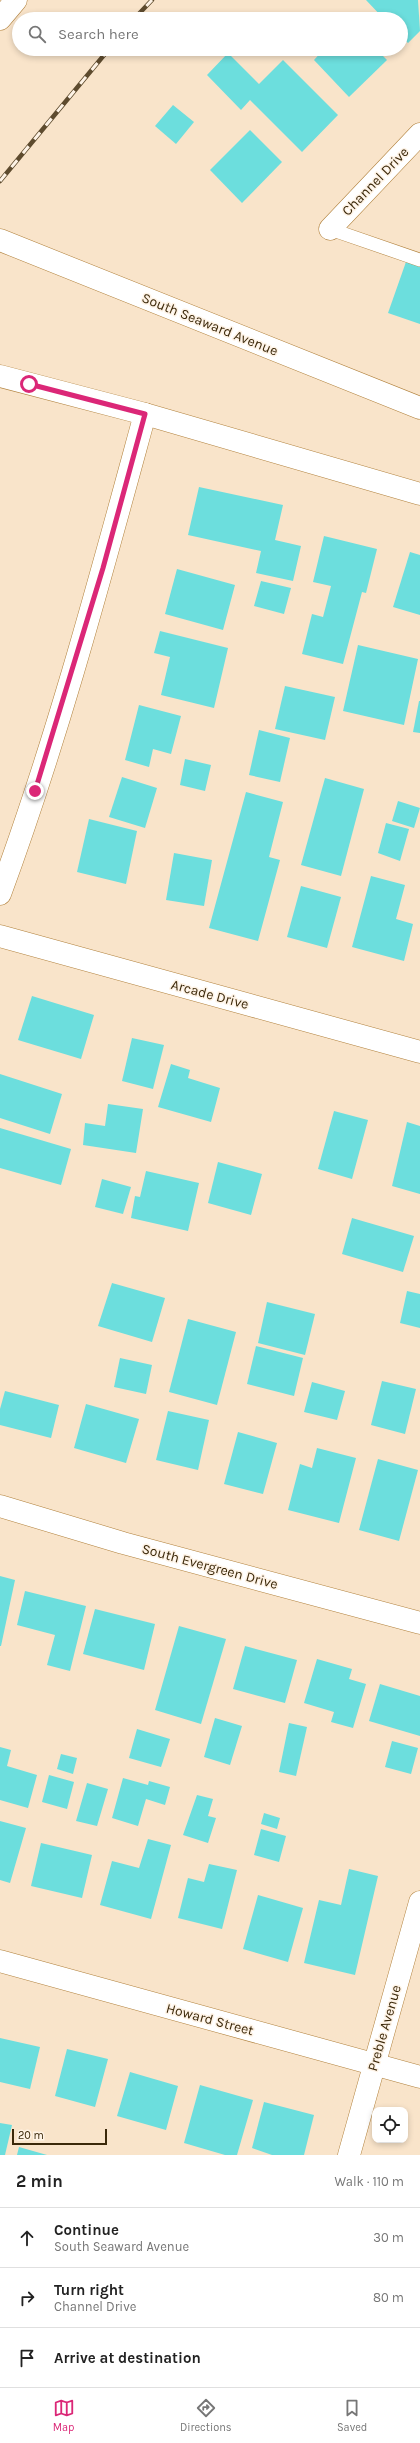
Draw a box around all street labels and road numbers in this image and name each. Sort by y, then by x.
street label: Channel Drive [338,144,412,219]
street label: South Seaward Avenue [139,289,280,360]
street label: Arcade Drive [169,976,250,1013]
street label: South Evergreen Drive [140,1540,280,1593]
street label: Preble Avenue [364,1983,405,2073]
street label: Howard Street [164,2000,256,2039]

